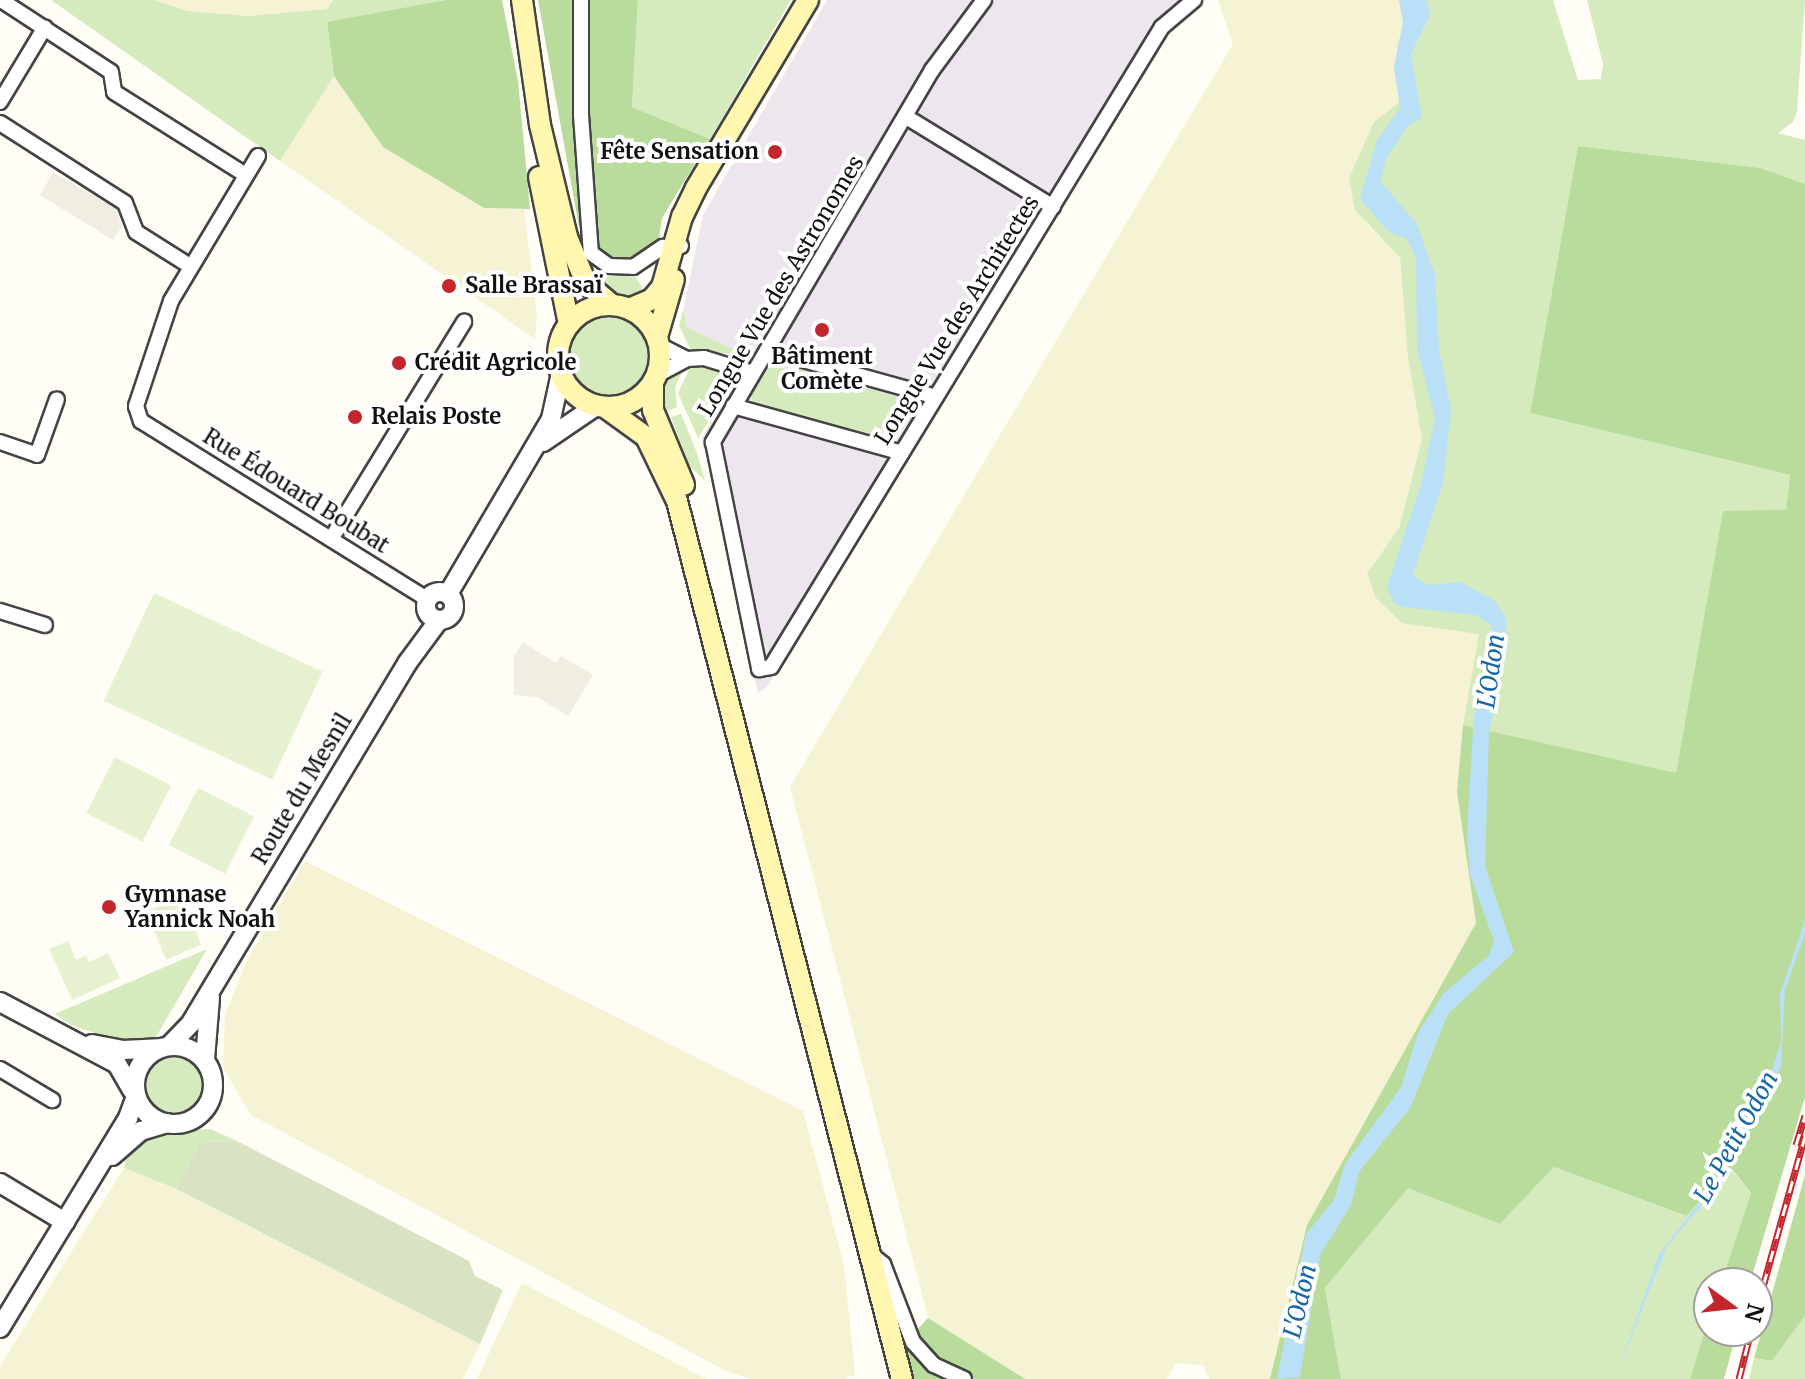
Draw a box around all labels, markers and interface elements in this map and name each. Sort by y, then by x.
place label: Fête Sensation [600,139,759,165]
marker: Fête Sensation [766,143,784,161]
street label: Longue Vue des Astronomes [693,151,869,421]
street label: Longue Vue des Architectes [869,190,1045,450]
place label: Salle Brassaï [465,273,603,299]
marker: Salle Brassaï [440,277,458,295]
marker: Bâtiment Comète [813,321,831,339]
place label: Bâtiment Comète [771,343,873,394]
place label: Crédit Agricole [415,350,576,376]
marker: Crédit Agricole [390,354,408,372]
place label: Relais Poste [371,404,501,430]
marker: Relais Poste [346,408,364,426]
street label: Rue Édouard Boubat [198,423,394,559]
water label: L'Odon [1472,632,1510,710]
street label: Route du Mesnil [247,709,357,869]
place label: Gymnase Yannick Noah [125,881,275,932]
marker: Gymnase Yannick Noah [100,898,118,916]
water label: Le Petit Odon [1688,1066,1784,1208]
water label: L'Odon [1278,1261,1322,1341]
north arrow [1693,1267,1773,1347]
text: N [1738,1301,1770,1325]

